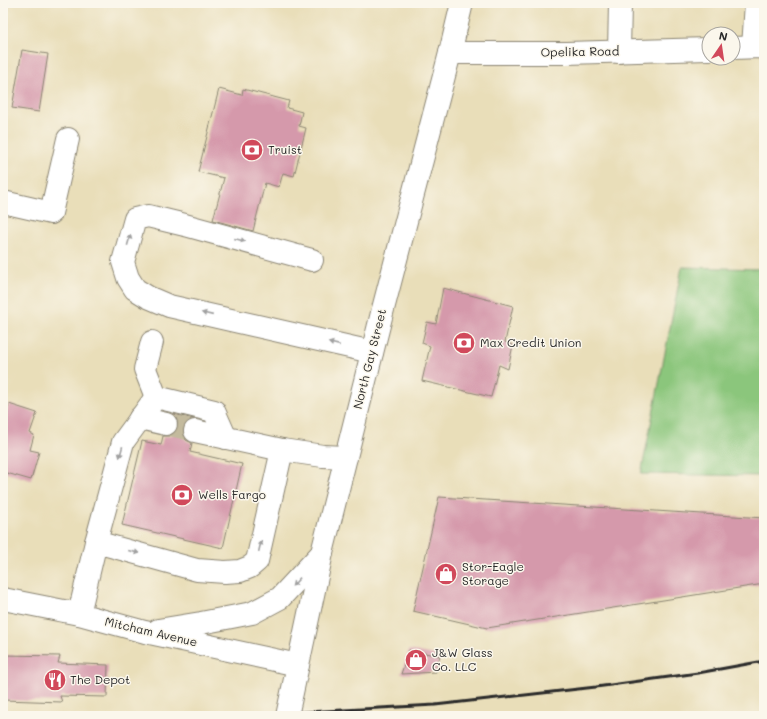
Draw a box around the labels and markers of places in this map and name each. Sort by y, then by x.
bank icon: Truist [239,137,265,163]
place label: Truist [268,141,302,157]
bank icon: Max Credit Union [451,330,477,356]
place label: Max Credit Union [480,334,582,350]
bank icon: Wells Fargo [169,482,195,508]
place label: Wells Fargo [198,486,266,502]
place label: Stor-Eagle Storage [462,558,524,588]
shop icon: Stor-Eagle Storage [433,561,459,587]
place label: J&W Glass Co. LLC [432,644,493,674]
shop icon: J&W Glass Co. LLC [403,647,429,673]
restaurant icon: The Depot [42,667,68,693]
place label: The Depot [70,671,130,687]

